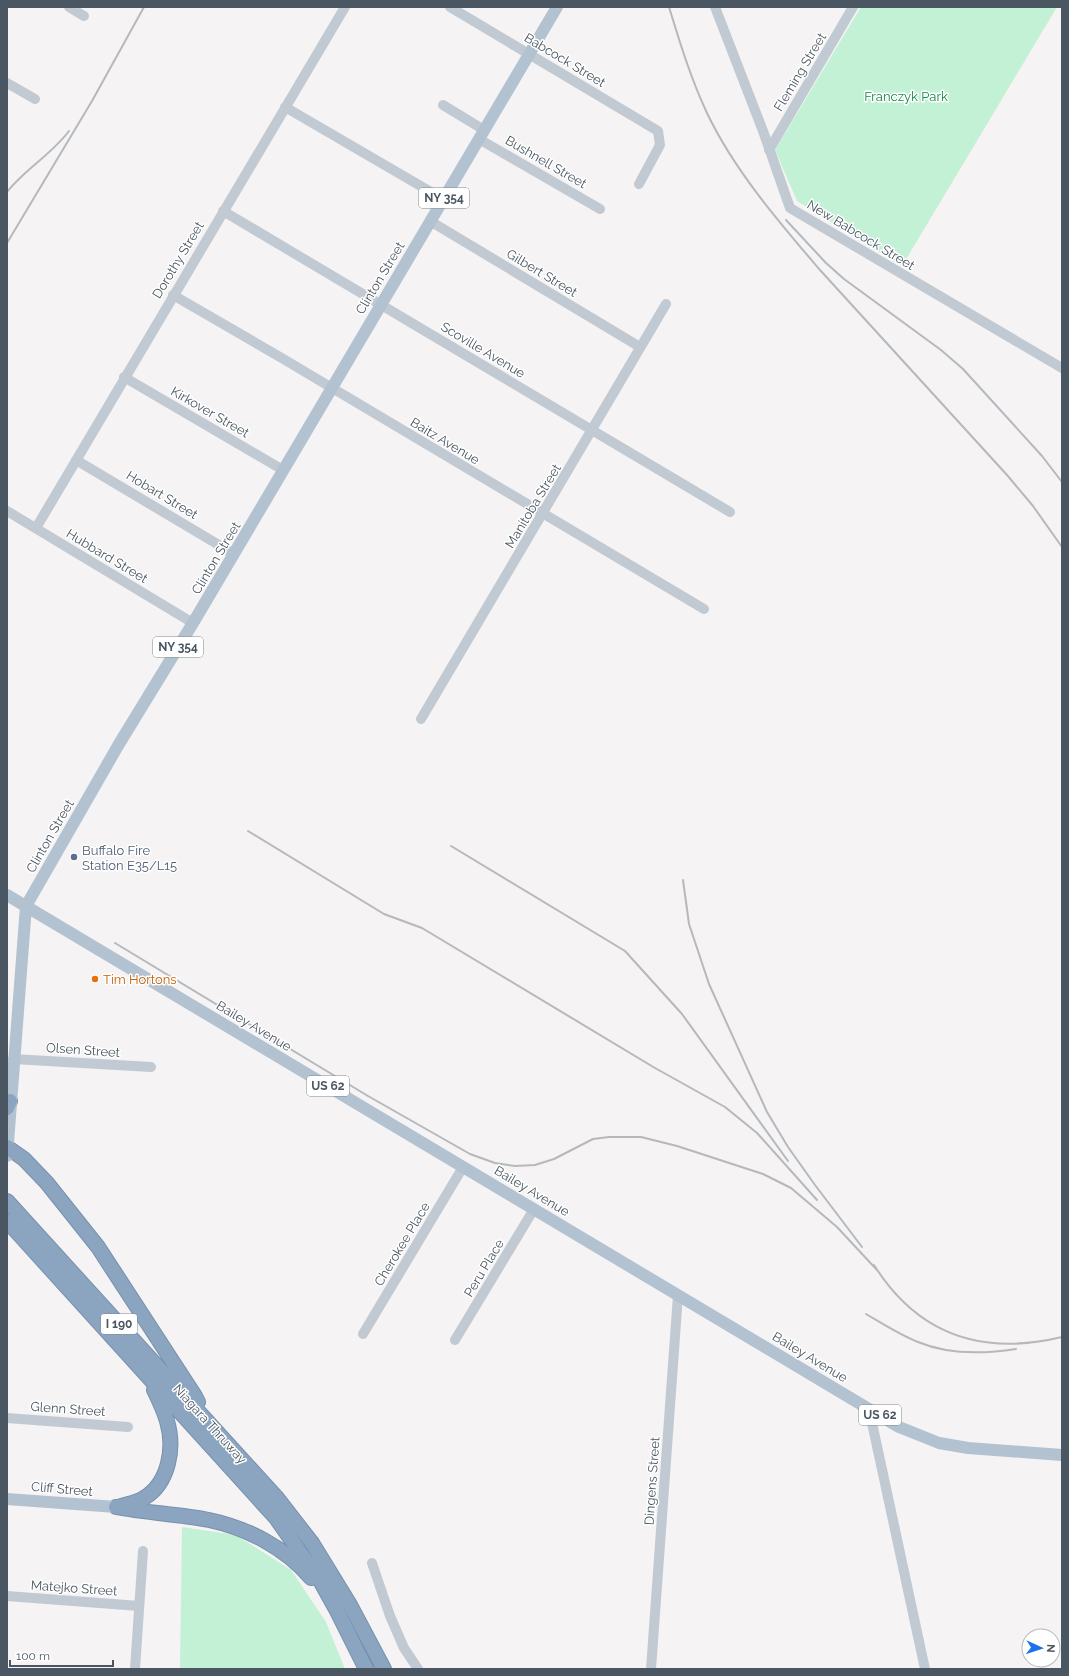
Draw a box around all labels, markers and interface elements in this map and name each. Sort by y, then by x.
street label: Babcock Street [522,30,609,90]
street label: Fleming Street [771,30,830,114]
park label: Franczyk Park [864,89,948,104]
street label: Bushnell Street [503,133,590,192]
road number: NY 354 [419,188,469,208]
street label: New Babcock Street [804,197,918,273]
street label: Dorothy Street [149,218,207,301]
street label: Clinton Street [353,239,408,317]
street label: Gilbert Street [504,246,581,300]
street label: Scoville Avenue [438,319,528,381]
street label: Kirkover Street [168,384,252,441]
street label: Baitz Avenue [408,415,483,468]
street label: Manitoba Street [502,461,564,551]
street label: Hobart Street [124,468,201,523]
street label: Clinton Street [189,519,244,597]
street label: Hubbard Street [64,526,151,587]
road number: NY 354 [153,637,203,657]
street label: Clinton Street [23,796,77,875]
place label: Buffalo Fire Station E35/L15 [82,843,177,873]
marker: Buffalo Fire Station E35/L15 [69,852,79,862]
place label: Tim Hortons [103,972,177,987]
marker: Tim Hortons [90,974,100,984]
street label: Bailey Avenue [214,998,295,1054]
street label: Olsen Street [45,1040,121,1060]
road number: US 62 [307,1076,349,1096]
street label: Bailey Avenue [492,1163,573,1219]
street label: Cherokee Place [371,1199,433,1288]
street label: Peru Place [461,1236,507,1300]
road number: I 190 [101,1314,137,1334]
street label: Bailey Avenue [770,1329,851,1385]
street label: Niagara Thruway [170,1381,250,1467]
street label: Glenn Street [30,1399,107,1419]
road number: US 62 [859,1405,901,1425]
street label: Dingens Street [641,1436,663,1526]
street label: Cliff Street [30,1479,94,1499]
street label: Matejko Street [30,1577,118,1599]
north arrow [1021,1628,1061,1668]
scale bar [10,1642,113,1668]
text: N [1044,1644,1057,1653]
text: 100 m [16,1649,50,1663]

